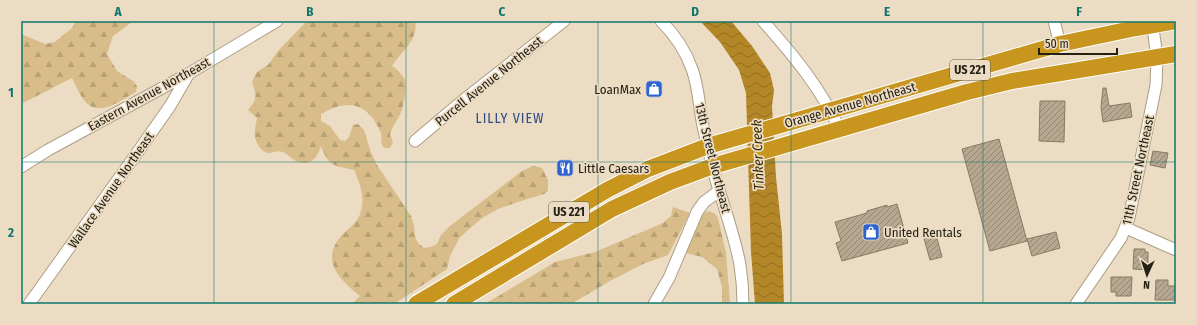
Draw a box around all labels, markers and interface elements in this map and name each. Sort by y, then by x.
text: A [113,4,122,19]
text: B [306,4,314,19]
text: C [499,4,506,19]
text: D [691,4,699,19]
text: E [884,4,890,19]
text: F [1076,4,1082,19]
scale bar [1039,30,1117,56]
street label: Purcell Avenue Northeast [432,33,546,129]
text: 50 m [1045,37,1069,51]
street label: Eastern Avenue Northeast [85,54,213,134]
road number: US 221 [950,60,990,80]
shop icon: LoanMax [644,79,664,99]
street label: Orange Avenue Northeast [783,79,918,131]
place label: LoanMax [594,82,641,97]
text: 1 [8,85,14,100]
street label: 13th Street Northeast [692,101,734,215]
district label: LILLY VIEW [475,110,545,127]
street label: 11th Street Northeast [1119,113,1157,226]
water label: Tinker Creek [748,119,768,190]
street label: Wallace Avenue Northeast [65,128,157,251]
restaurant icon: Little Caesars [555,158,575,178]
place label: Little Caesars [578,161,650,176]
road number: US 221 [549,202,589,222]
shop icon: United Rentals [861,222,881,242]
text: 2 [7,225,14,240]
place label: United Rentals [884,225,962,240]
north arrow [1127,255,1167,295]
text: N [1143,278,1150,291]

